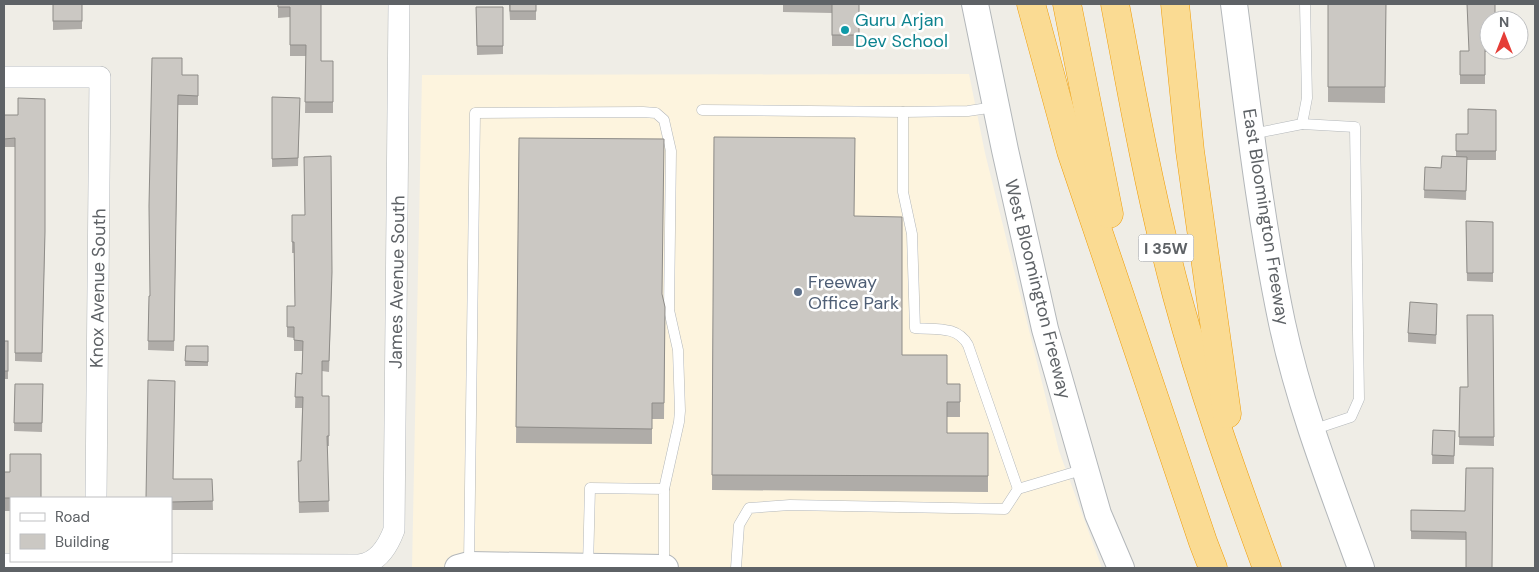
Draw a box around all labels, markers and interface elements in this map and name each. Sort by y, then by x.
place label: Guru Arjan Dev School [855,8,948,53]
north arrow [1479,10,1529,60]
text: N [1499,13,1509,31]
marker: Guru Arjan Dev School [839,24,851,36]
street label: East Bloomington Freeway [1237,107,1295,327]
street label: West Bloomington Freeway [999,177,1077,401]
street label: James Avenue South [383,195,411,369]
street label: Knox Avenue South [85,208,111,368]
road number: I 35W [1138,234,1194,262]
place label: Freeway Office Park [808,270,899,315]
marker: Freeway Office Park [792,286,804,298]
legend [10,497,172,562]
text: Road [55,507,90,527]
text: Building [55,532,110,552]

